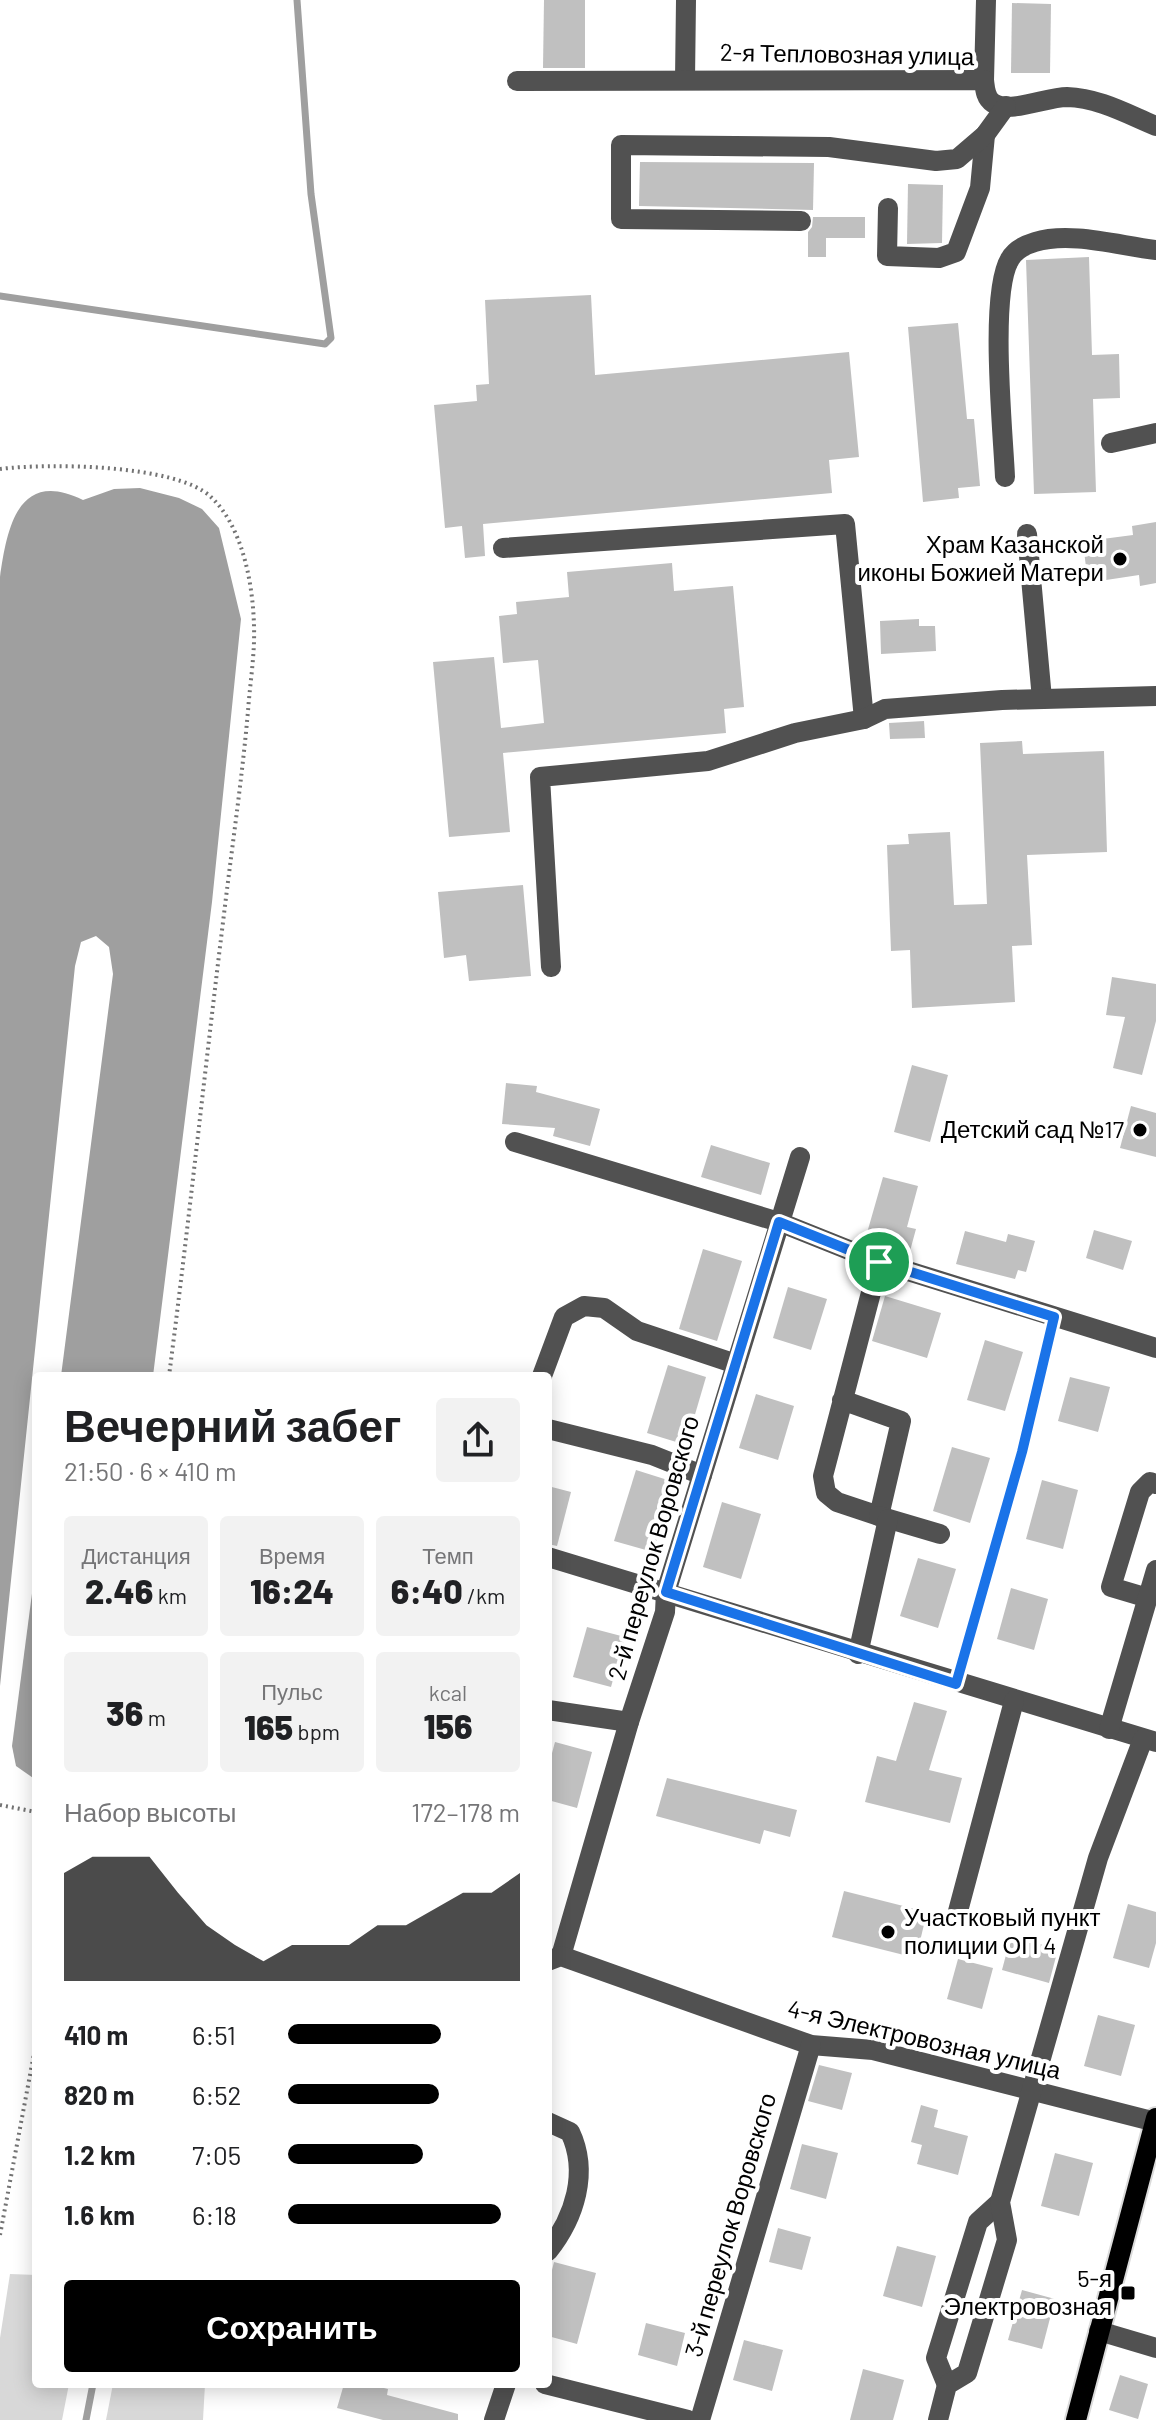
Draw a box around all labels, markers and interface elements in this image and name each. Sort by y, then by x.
street label: 2-я Тепловозная улица [720,37,975,70]
place label: Храм Казанской иконы Божией Матери [857,529,1104,586]
marker: Храм Казанской иконы Божией Матери [1111,550,1129,568]
place label: Детский сад №17 [941,1114,1124,1143]
marker: Детский сад №17 [1131,1121,1149,1139]
pin [845,1228,913,1296]
icon: arrive [857,1240,901,1284]
text: Вечерний забег [64,1398,401,1451]
button: share [436,1398,520,1482]
street label: 2-й переулок Воровского [601,1412,704,1683]
text: 21:50 · 6 × 410 m [64,1455,237,1486]
text: Дистанция [81,1542,191,1568]
text: Время [259,1542,325,1568]
text: Темп [422,1542,474,1568]
text: 2.46 [85,1570,153,1611]
text: 16:24 [250,1570,334,1611]
text: 6:40 [391,1570,463,1611]
text: km [153,1582,187,1608]
text: /km [463,1582,505,1608]
text: Пульс [261,1678,323,1704]
text: kcal [429,1679,467,1705]
text: 36 [106,1692,143,1733]
text: m [143,1704,166,1730]
text: 156 [423,1705,473,1746]
text: 165 [244,1706,293,1747]
text: bpm [293,1718,340,1744]
text: Набор высоты [64,1796,237,1827]
text: 172–178 m [411,1796,520,1827]
place label: Участковый пункт полиции ОП 4 [904,1902,1100,1959]
marker: Участковый пункт полиции ОП 4 [879,1923,897,1941]
street label: 4-я Электровозная улица [785,1993,1064,2084]
text: 410 m [64,2019,128,2050]
text: 6:51 [192,2019,236,2050]
text: 820 m [64,2079,134,2110]
text: 6:52 [192,2079,242,2110]
street label: 3-й переулок Воровского [678,2089,781,2360]
text: 1.2 km [64,2139,136,2170]
text: 7:05 [192,2139,241,2170]
text: 1.6 km [64,2199,135,2230]
text: 6:18 [192,2199,237,2230]
place label: 5-я Электровозная [944,2263,1112,2320]
button: Сохранить [64,2280,520,2372]
marker: 5-я Электровозная [1119,2284,1137,2302]

